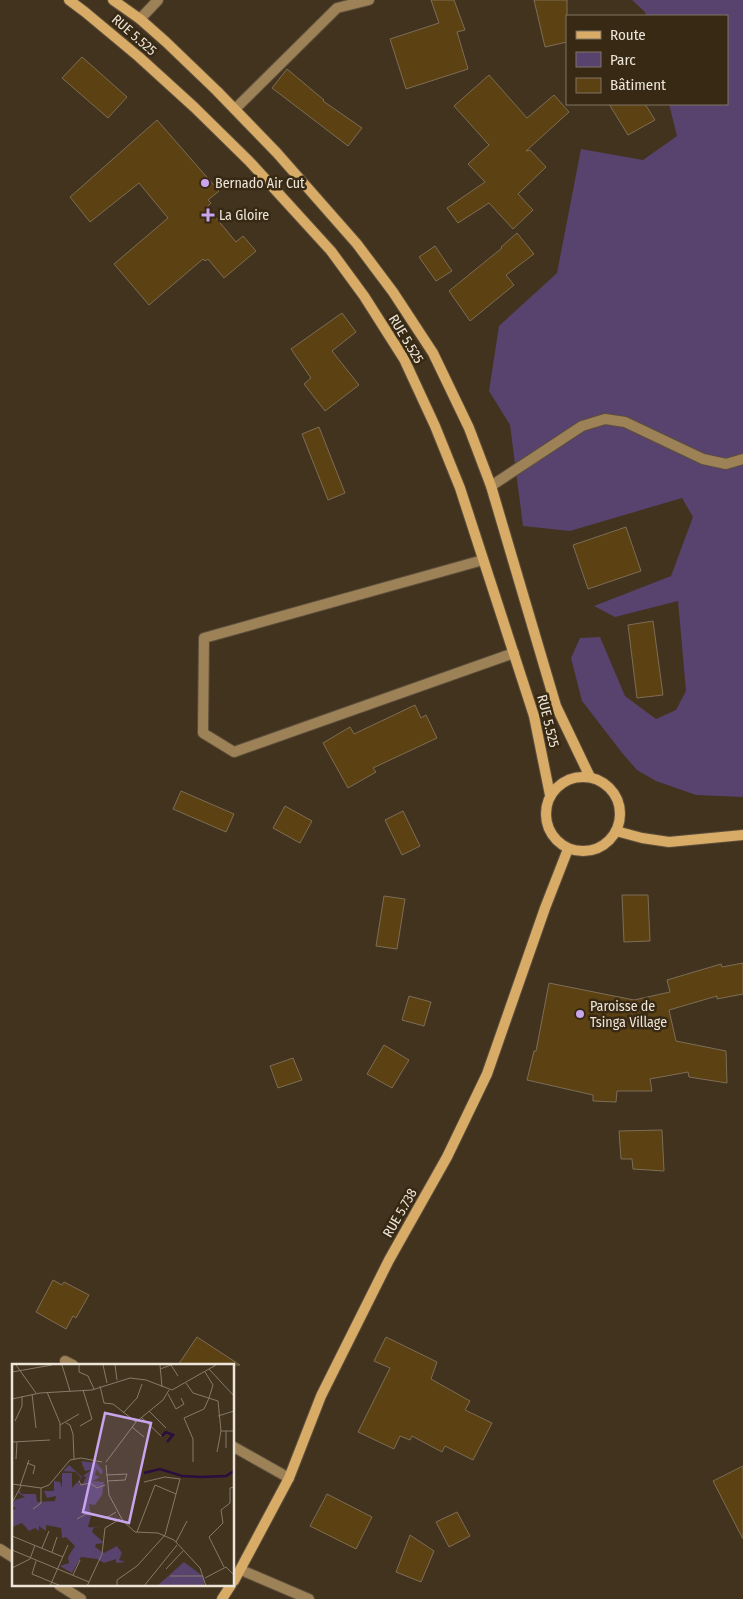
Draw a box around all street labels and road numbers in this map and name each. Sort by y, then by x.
street label: RUE 5.525 [108,11,160,59]
street label: RUE 5.525 [385,311,427,367]
street label: RUE 5.525 [533,693,563,749]
street label: RUE 5.738 [379,1185,421,1241]

